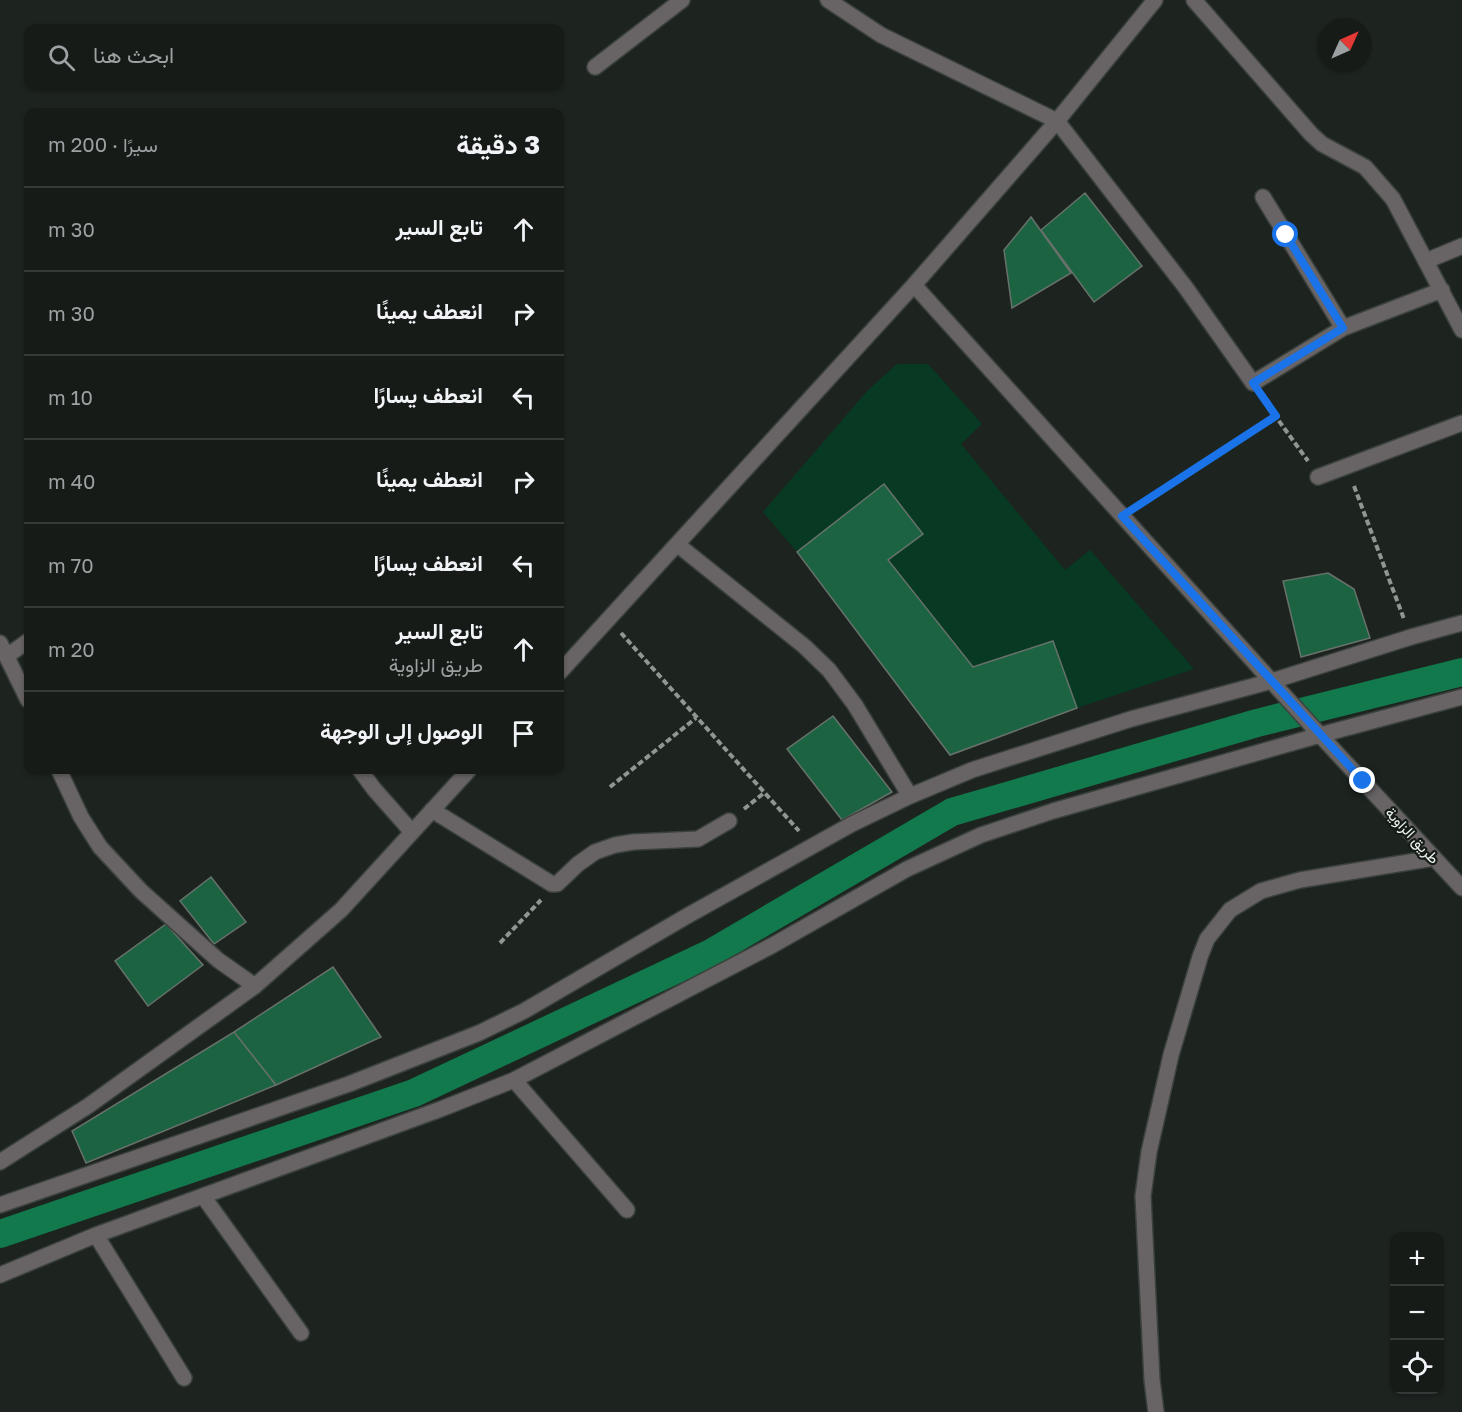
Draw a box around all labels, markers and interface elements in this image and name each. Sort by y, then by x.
north arrow [1318,18,1372,72]
search box [24,24,564,90]
icon: search [45,41,78,74]
text: ابحث هنا [93,41,174,68]
text: 3 دقيقة [456,129,540,160]
text: سيرًا · 200 m [48,132,158,156]
text: تابع السير [395,213,483,240]
icon: ahead [507,213,540,246]
text: 30 m [48,217,95,241]
route start [1272,221,1298,247]
text: انعطف يمينًا [376,297,483,324]
icon: right [507,297,540,330]
text: 30 m [48,301,95,325]
text: انعطف يسارًا [373,381,483,408]
icon: left [507,381,540,414]
text: 10 m [48,385,93,409]
text: انعطف يمينًا [376,465,483,492]
icon: right [507,465,540,498]
text: 40 m [48,469,95,493]
text: انعطف يسارًا [373,549,483,576]
icon: left [507,549,540,582]
text: 70 m [48,553,94,577]
text: تابع السير [395,617,483,644]
icon: ahead [507,633,540,666]
text: 20 m [48,637,95,661]
text: طريق الزاوية [389,652,483,676]
text: الوصول إلى الوجهة [320,717,483,744]
icon: arrive [507,717,540,750]
route end [1349,767,1375,793]
street label: طريق الزاوية [1381,803,1444,869]
map controls [1390,1232,1444,1394]
button: + [1390,1232,1444,1286]
button: − [1390,1286,1444,1340]
button: locate [1390,1340,1444,1394]

